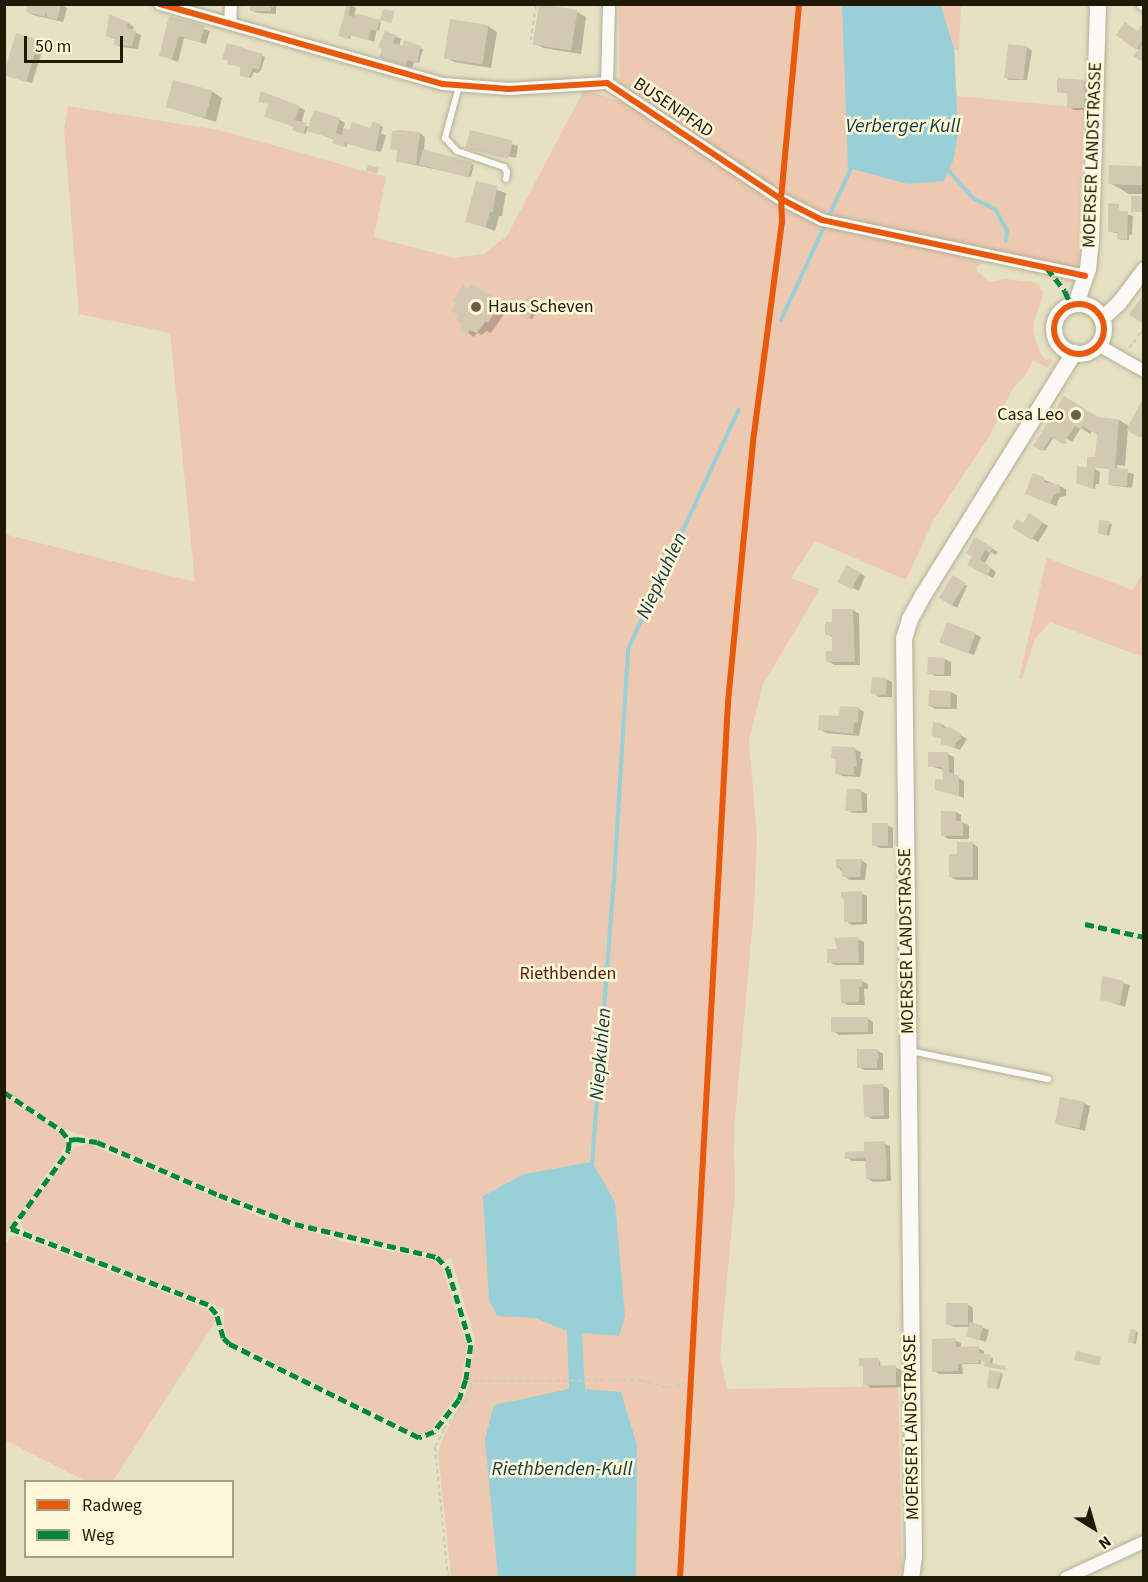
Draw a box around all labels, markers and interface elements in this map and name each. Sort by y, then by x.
scale bar [27,24,126,62]
text: 50 m [35,34,71,59]
street label: MOERSER LANDSTRASSE [1079,62,1107,248]
street label: BUSENPFAD [629,73,717,143]
water label: Verberger Kull [846,114,960,138]
place label: Haus Scheven [488,296,593,318]
marker: Haus Scheven [469,300,483,314]
place label: Casa Leo [997,404,1064,426]
marker: Casa Leo [1069,408,1083,422]
water label: Niepkuhlen [632,529,692,623]
street label: MOERSER LANDSTRASSE [895,848,919,1034]
park label: Riethbenden [520,963,616,985]
water label: Niepkuhlen [585,1007,617,1101]
street label: MOERSER LANDSTRASSE [900,1334,924,1520]
water label: Riethbenden-Kull [492,1457,632,1481]
legend [24,1480,234,1558]
text: Radweg [82,1493,142,1518]
north arrow [1064,1498,1124,1558]
text: Weg [82,1523,114,1548]
text: N [1094,1530,1116,1554]

